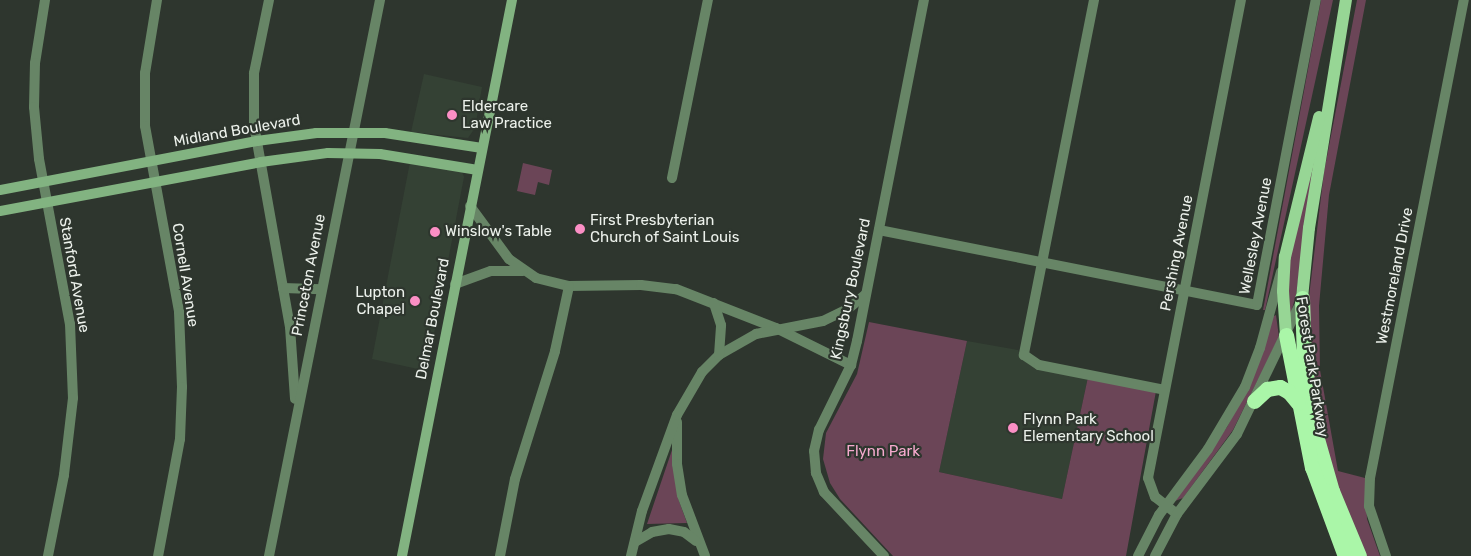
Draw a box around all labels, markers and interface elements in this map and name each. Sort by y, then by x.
place label: Eldercare Law Practice [462,97,552,132]
marker: Eldercare Law Practice [446,109,458,121]
street label: Midland Boulevard [172,111,302,151]
street label: Wellesley Avenue [1236,176,1276,296]
street label: Pershing Avenue [1157,193,1197,313]
street label: Westmoreland Drive [1373,206,1417,346]
place label: First Presbyterian Church of Saint Louis [590,211,740,246]
street label: Princeton Avenue [288,212,330,338]
street label: Stanford Avenue [55,216,93,334]
street label: Kingsbury Boulevard [827,217,875,361]
street label: Cornell Avenue [168,222,202,328]
place label: Winslow's Table [445,223,552,241]
marker: First Presbyterian Church of Saint Louis [574,223,586,235]
marker: Winslow's Table [429,226,441,238]
street label: Delmar Boulevard [412,257,454,381]
place label: Lupton Chapel [355,283,405,318]
marker: Lupton Chapel [409,295,421,307]
street label: Forest Park Parkway [1292,295,1332,439]
place label: Flynn Park Elementary School [1023,410,1154,445]
marker: Flynn Park Elementary School [1007,422,1019,434]
park label: Flynn Park [846,443,920,461]

